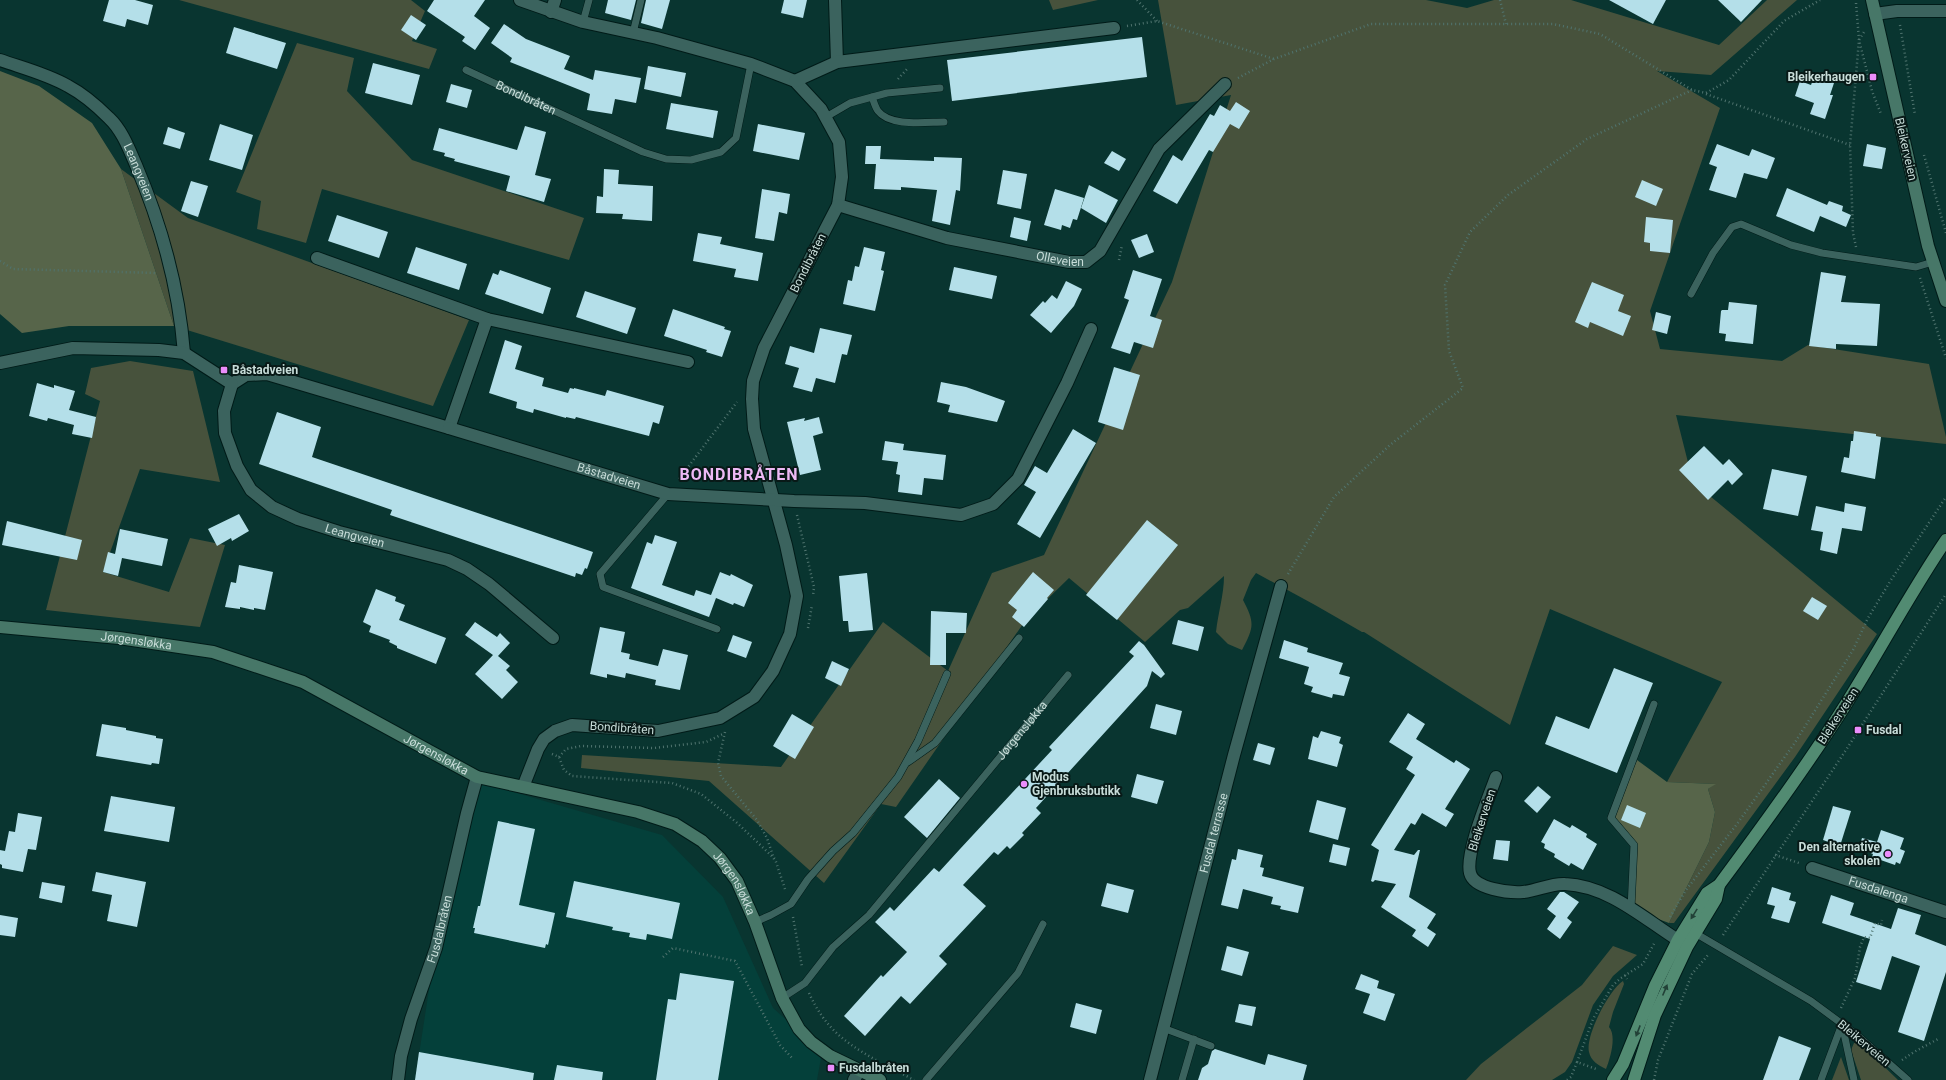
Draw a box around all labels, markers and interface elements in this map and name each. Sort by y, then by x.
place label: Bleikerhaugen [1787,70,1865,84]
marker: Bleikerhaugen [1868,72,1878,82]
street label: Bondibråten [494,78,558,118]
street label: Bleikerveien [1892,116,1920,182]
street label: Leangveien [120,141,156,202]
street label: Bondibråten [787,231,829,295]
street label: Olleveien [1035,249,1084,269]
place label: Båstadveien [232,363,299,377]
marker: Båstadveien [219,365,229,375]
street label: Båstadveien [576,460,642,492]
district label: BONDIBRÅTEN [679,464,799,484]
street label: Leangveien [323,521,386,550]
street label: Jørgensløkka [100,629,173,653]
street label: Bleikerveien [1815,685,1861,747]
street label: Jørgensløkka [994,698,1050,763]
street label: Bondibråten [589,719,655,737]
place label: Fusdal [1866,723,1902,737]
marker: Fusdal [1853,725,1863,735]
street label: Jørgensløkka [401,731,471,778]
place label: Modus Gjenbruksbutikk [1032,770,1121,798]
marker: Modus Gjenbruksbutikk [1019,779,1029,789]
street label: Bleikerveien [1465,787,1499,853]
street label: Fusdal terrasse [1197,792,1231,875]
place label: Den alternative skolen [1799,840,1881,868]
street label: Jørgensløkka [710,848,758,917]
marker: Den alternative skolen [1883,849,1893,859]
street label: Fusdalenga [1847,874,1910,906]
street label: Fusdalbråten [424,894,455,965]
one-way arrow [1690,908,1697,920]
one-way arrow [1663,984,1669,996]
street label: Bleikerveien [1835,1017,1893,1069]
one-way arrow [1634,1025,1640,1037]
place label: Fusdalbråten [839,1061,910,1075]
marker: Fusdalbråten [826,1063,836,1073]

